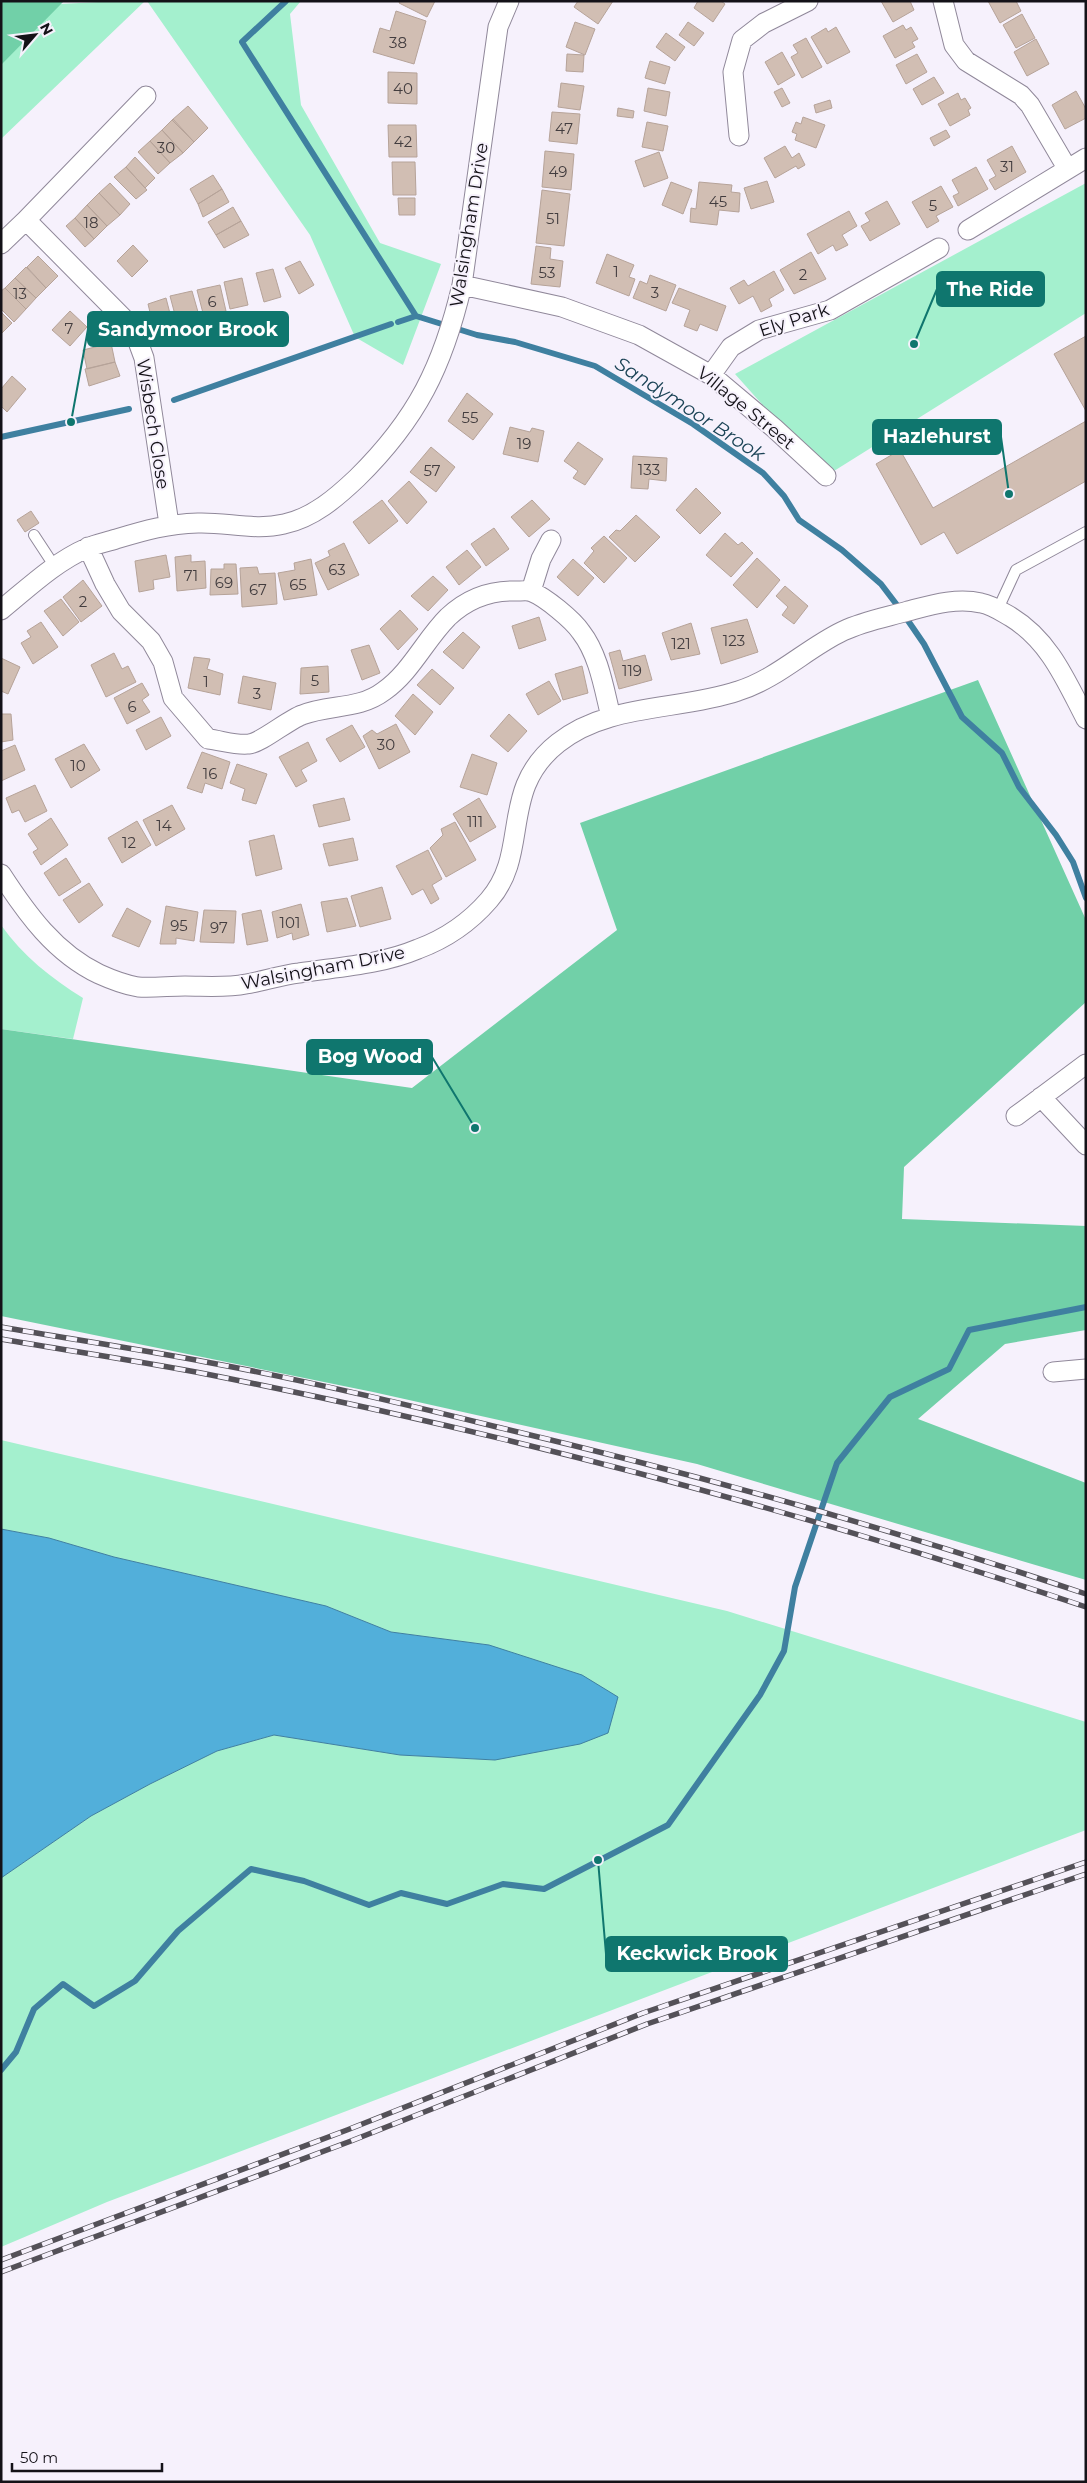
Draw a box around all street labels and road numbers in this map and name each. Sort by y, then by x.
street label: Walsingham Drive [445,141,493,309]
street label: Ely Park [756,298,832,342]
street label: Wisbech Close [132,357,174,491]
street label: Village Street [693,362,799,454]
street label: Walsingham Drive [239,941,407,995]

